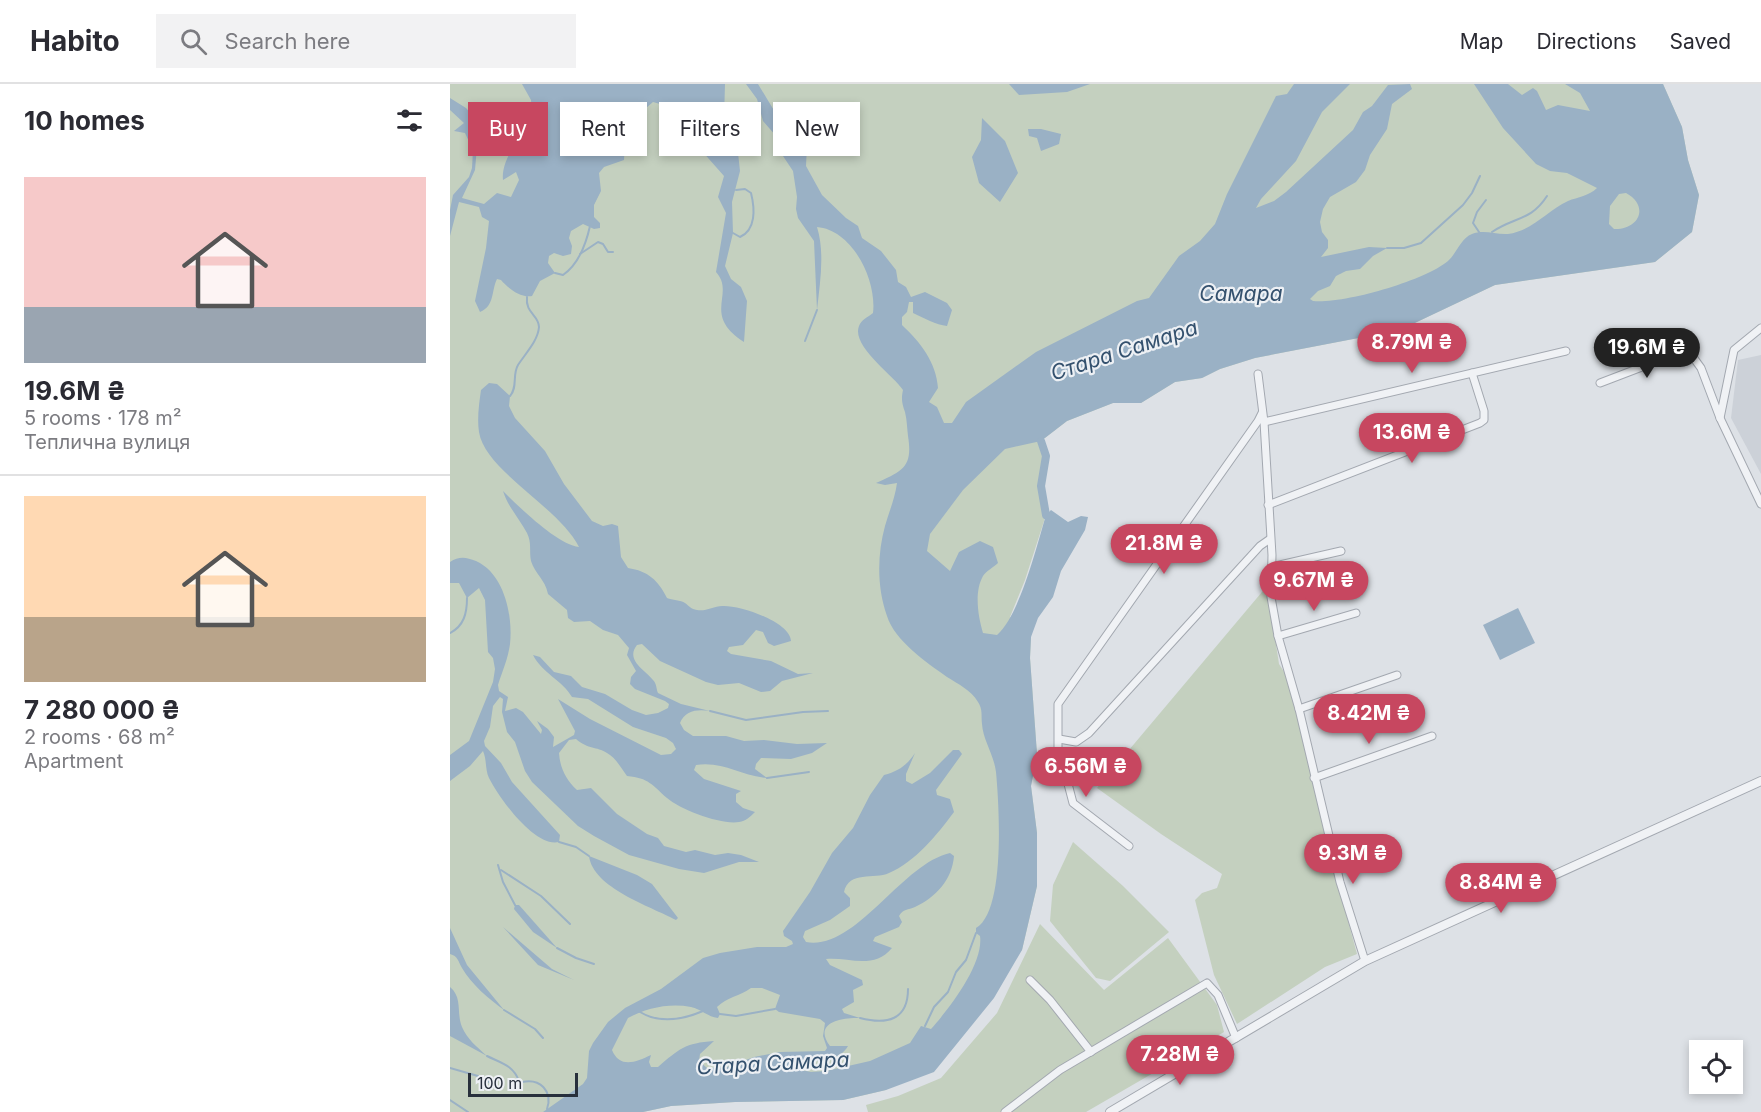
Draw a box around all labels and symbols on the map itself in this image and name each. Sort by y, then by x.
water label: Самара [1199,281,1283,306]
water label: Стара Самара [1047,314,1201,386]
pin: 8.79M ₴ [1357,323,1467,374]
pin: 19.6M ₴ [1592,328,1702,379]
pin: 13.6M ₴ [1357,413,1467,464]
pin: 21.8M ₴ [1109,524,1219,575]
pin: 9.67M ₴ [1259,561,1369,612]
pin: 8.42M ₴ [1314,694,1424,745]
pin: 6.56M ₴ [1031,747,1141,798]
pin: 9.3M ₴ [1304,834,1402,885]
pin: 8.84M ₴ [1446,863,1556,914]
pin: 7.28M ₴ [1125,1035,1235,1086]
water label: Стара Самара [696,1047,850,1079]
scale bar [468,1070,578,1098]

